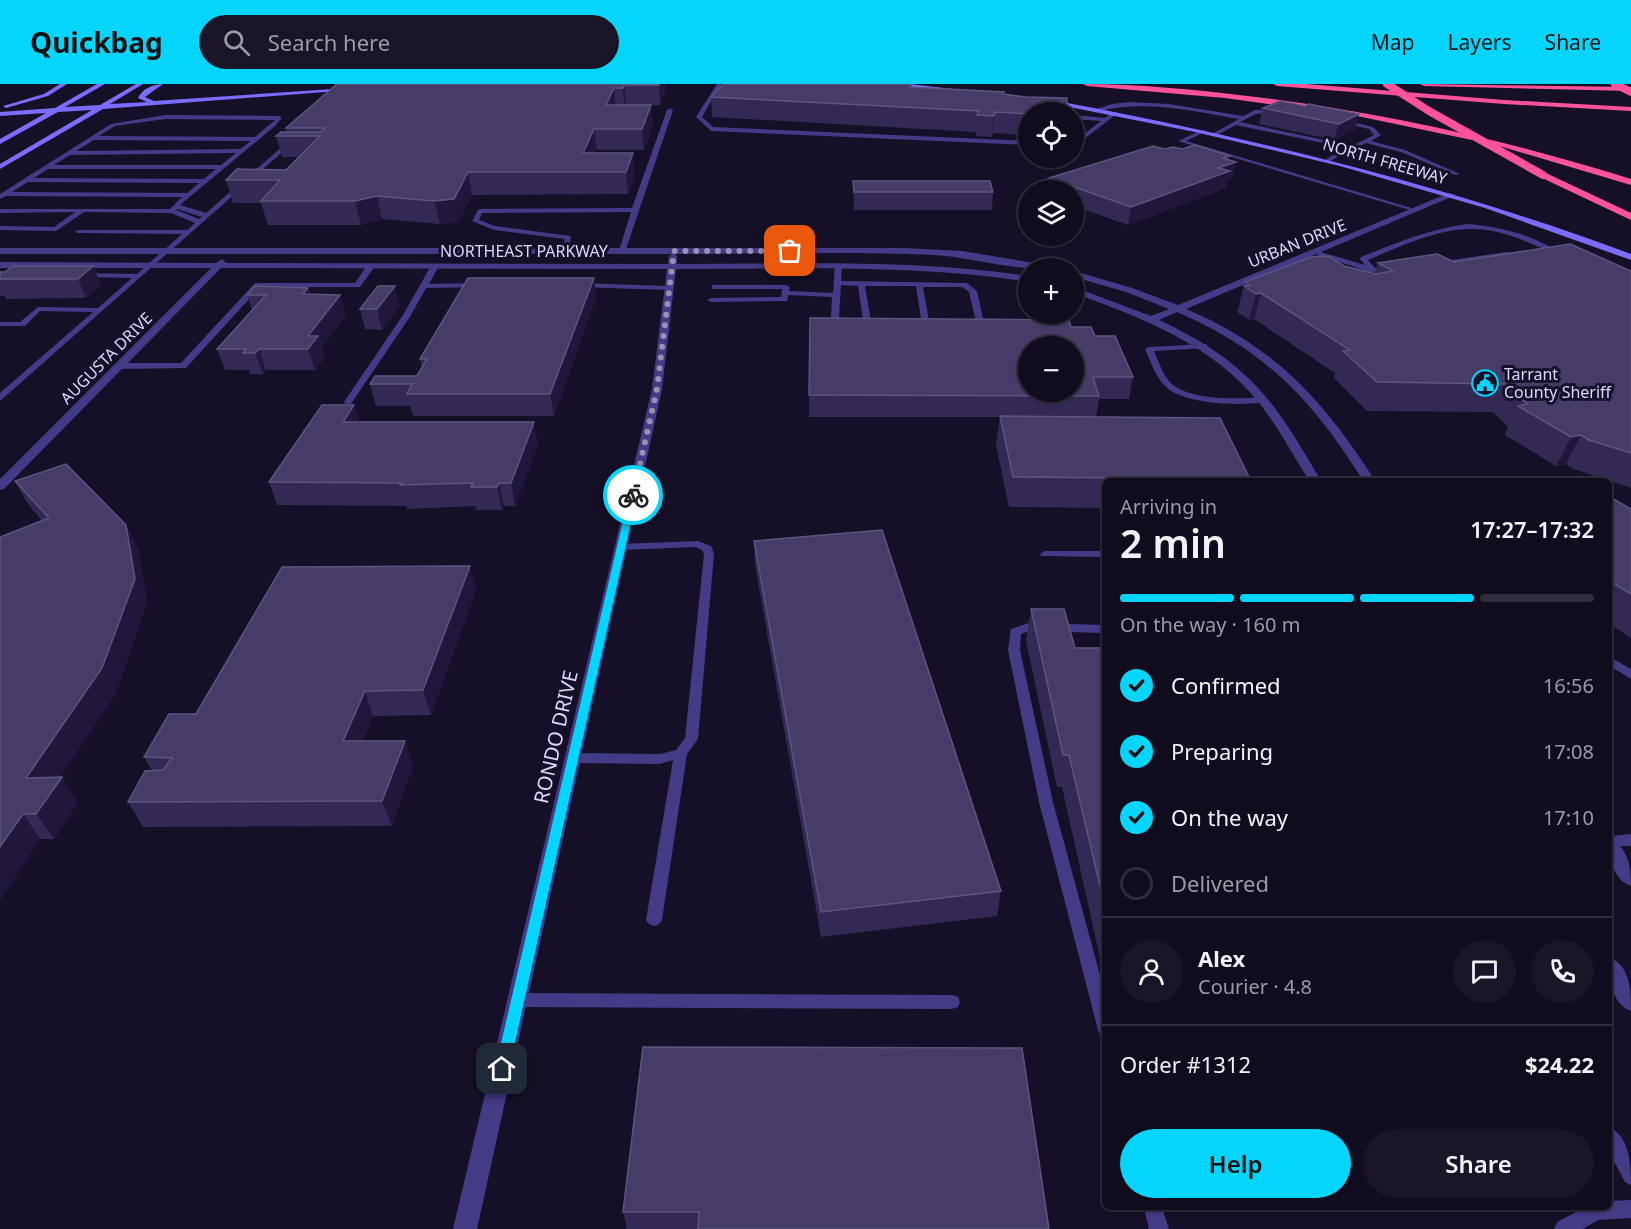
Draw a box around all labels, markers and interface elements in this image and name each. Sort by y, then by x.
search box [199,15,619,69]
text: Quickbag [30,23,163,61]
icon: search [220,26,253,59]
text: Search here [268,27,390,57]
text: Map [1371,28,1415,56]
text: Layers [1448,28,1512,56]
text: Share [1545,28,1601,56]
map controls [1018,102,1084,402]
button: locate [1018,102,1084,168]
street label: NORTH FREEWAY [1320,133,1451,189]
button: layers [1018,180,1084,246]
street label: URBAN DRIVE [1245,213,1349,273]
pin [764,225,815,276]
icon: bag [773,234,806,267]
street label: NORTHEAST PARKWAY [440,240,609,262]
button: + [1018,258,1084,324]
street label: AUGUSTA DRIVE [55,307,157,409]
button: − [1018,336,1084,402]
place label: Tarrant County Sheriff [1504,363,1612,403]
public building icon: Tarrant County Sheriff [1470,368,1500,398]
courier [603,465,663,525]
icon: bike [617,479,650,512]
text: Arriving in [1120,493,1217,520]
text: 17:27–17:32 [1470,514,1594,544]
text: 2 min [1120,516,1226,569]
text: On the way · 160 m [1120,611,1300,638]
street label: RONDO DRIVE [527,668,584,806]
icon: check [1120,669,1153,702]
text: Confirmed [1171,670,1281,700]
text: 16:56 [1543,672,1594,699]
icon: check [1120,735,1153,768]
text: Preparing [1171,736,1273,766]
text: 17:08 [1543,738,1594,765]
icon: check [1120,801,1153,834]
text: On the way [1171,802,1288,832]
text: 17:10 [1543,804,1594,831]
text: Delivered [1171,868,1269,898]
button: person [1120,940,1183,1003]
button: chat [1453,940,1516,1003]
button: phone [1531,940,1594,1003]
text: Alex [1198,943,1245,973]
text: Courier · 4.8 [1198,973,1312,1000]
pin [476,1043,527,1094]
text: Order #1312 [1120,1049,1251,1079]
text: $24.22 [1525,1049,1594,1079]
icon: home [485,1052,518,1085]
button: Help [1120,1129,1351,1198]
button: Share [1363,1129,1594,1198]

